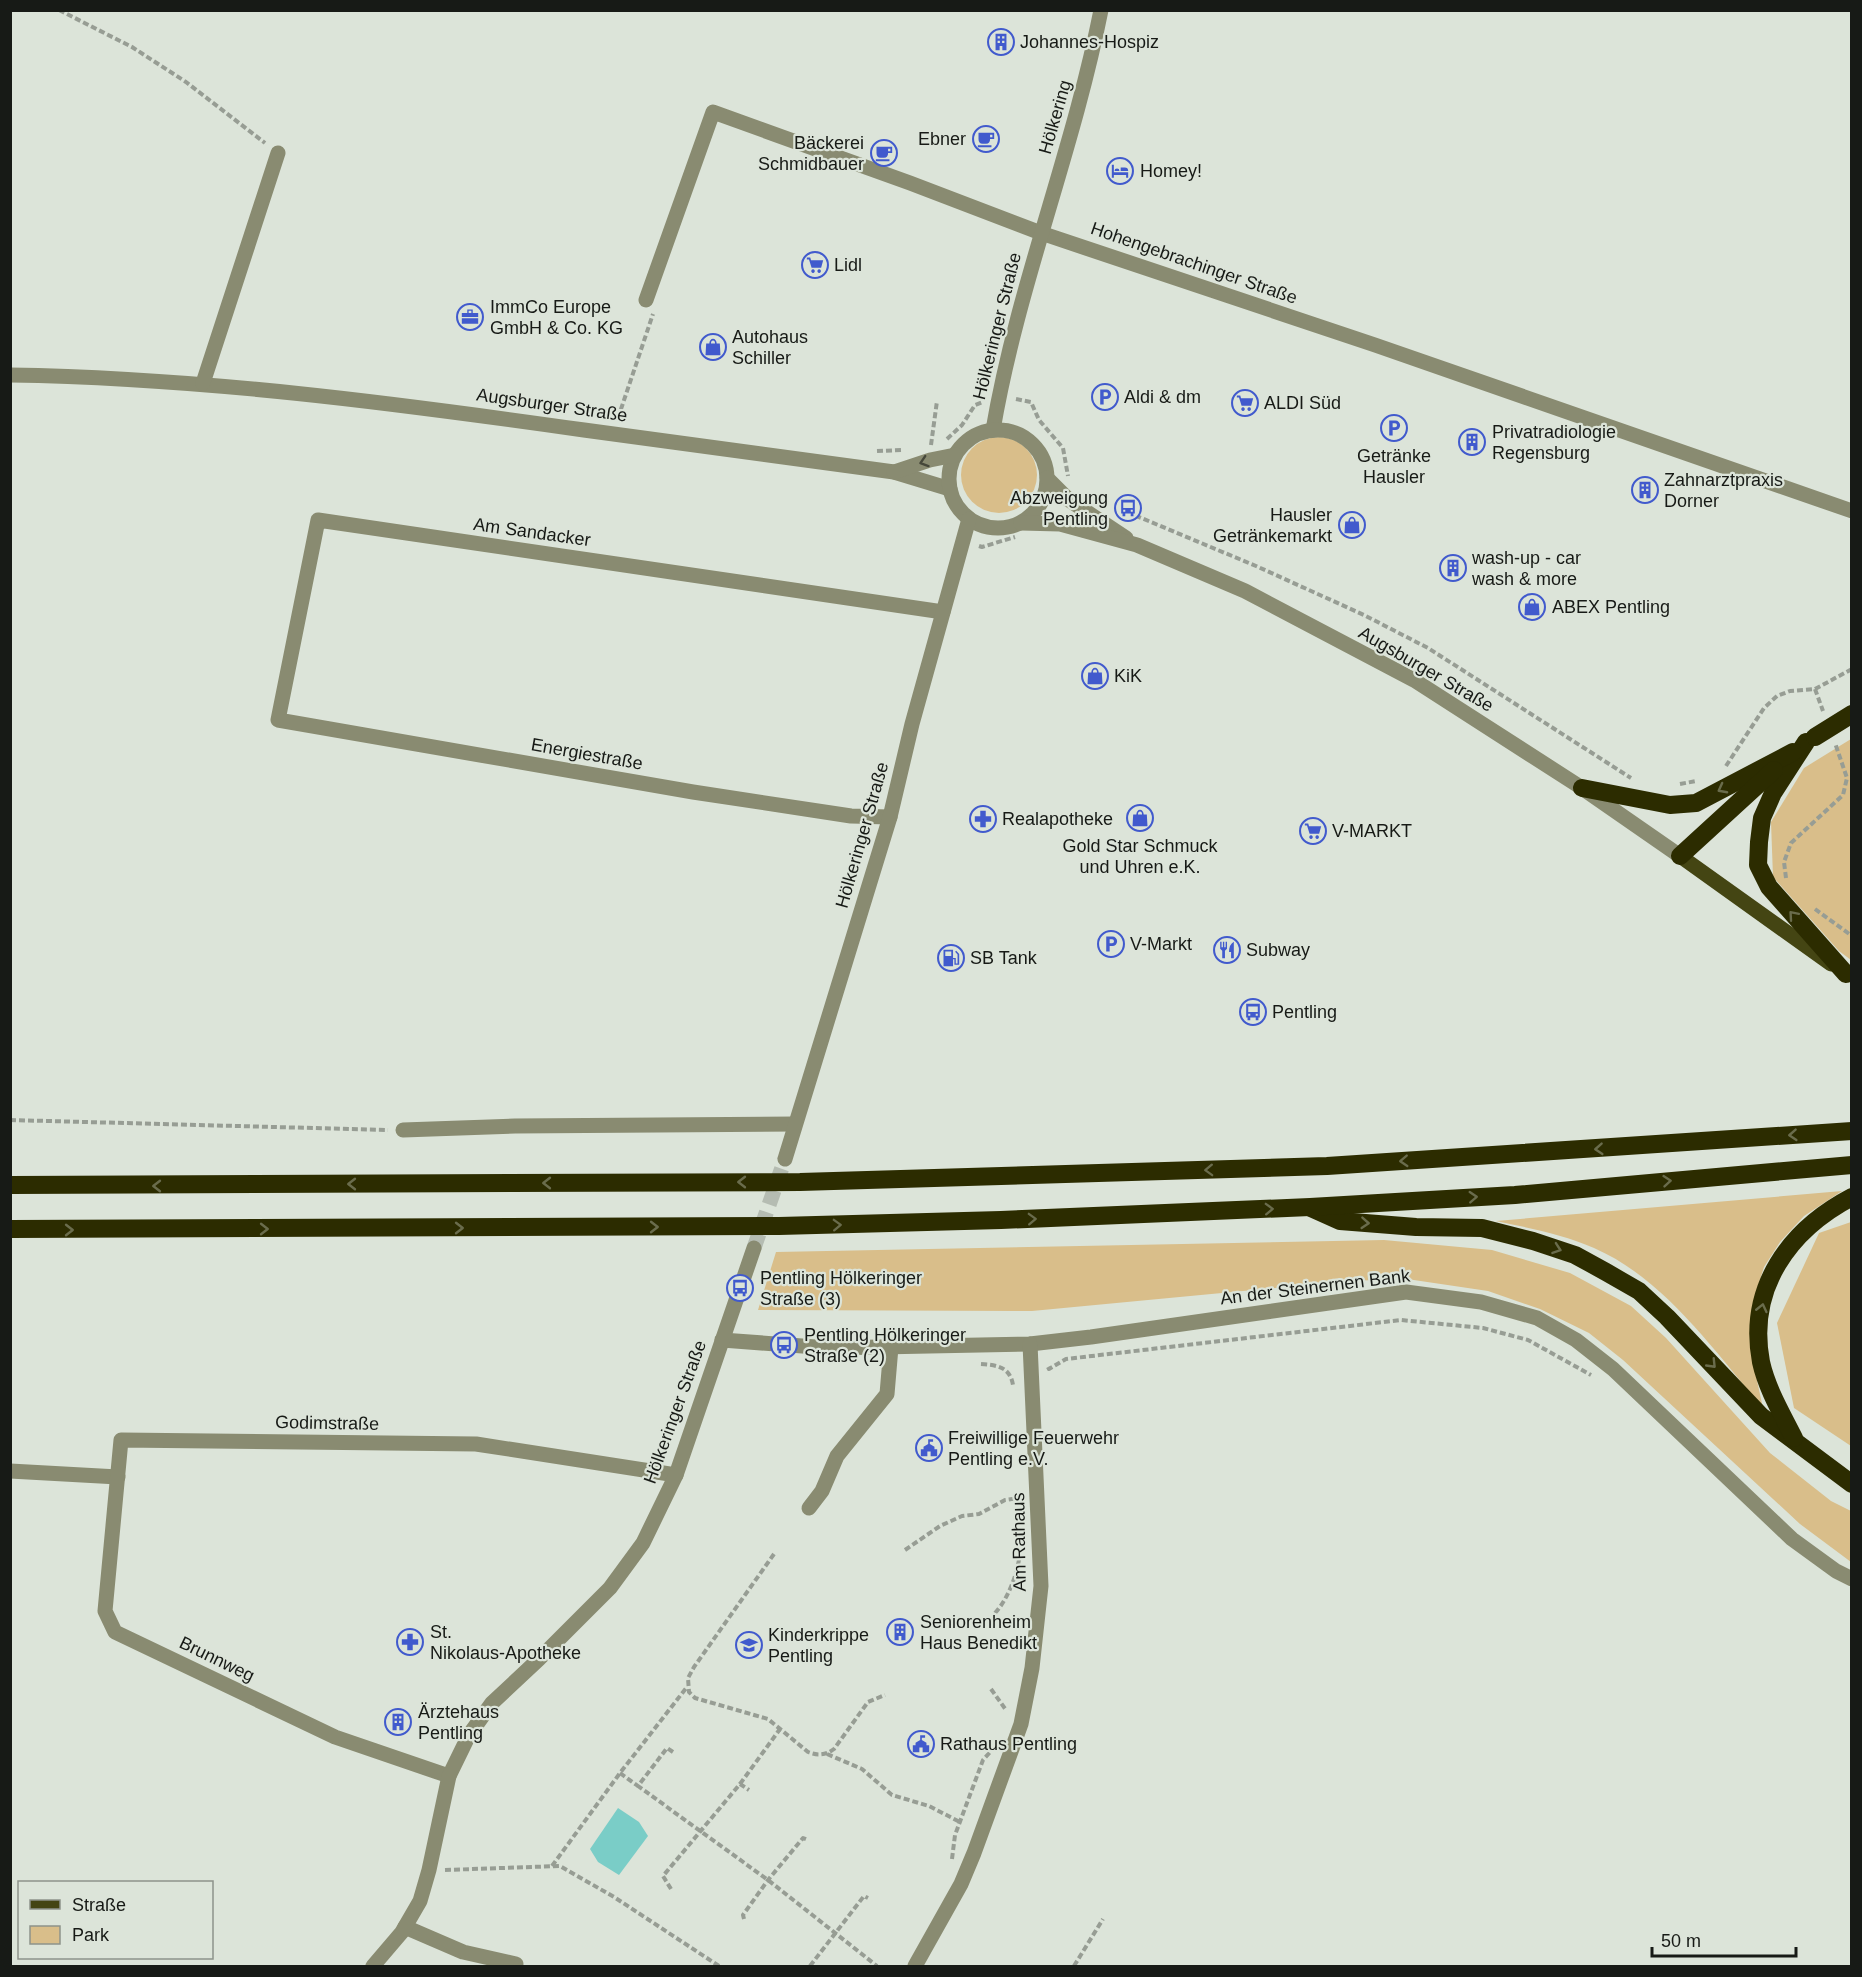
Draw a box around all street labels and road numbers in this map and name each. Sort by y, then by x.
street label: Hölkering [1035,78,1075,156]
street label: Hohengebrachinger Straße [1088,218,1300,308]
street label: Hölkeringer Straße [969,250,1025,402]
street label: Augsburger Straße [475,385,629,425]
street label: Am Sandacker [472,514,592,550]
street label: Augsburger Straße [1355,622,1497,716]
street label: Energiestraße [530,734,644,774]
street label: Hölkeringer Straße [832,760,892,910]
street label: An der Steinernen Bank [1219,1265,1412,1309]
street label: Hölkeringer Straße [640,1338,710,1486]
street label: Godimstraße [275,1412,379,1434]
street label: Am Rathaus [1008,1492,1030,1592]
street label: Brunnweg [176,1632,258,1686]

